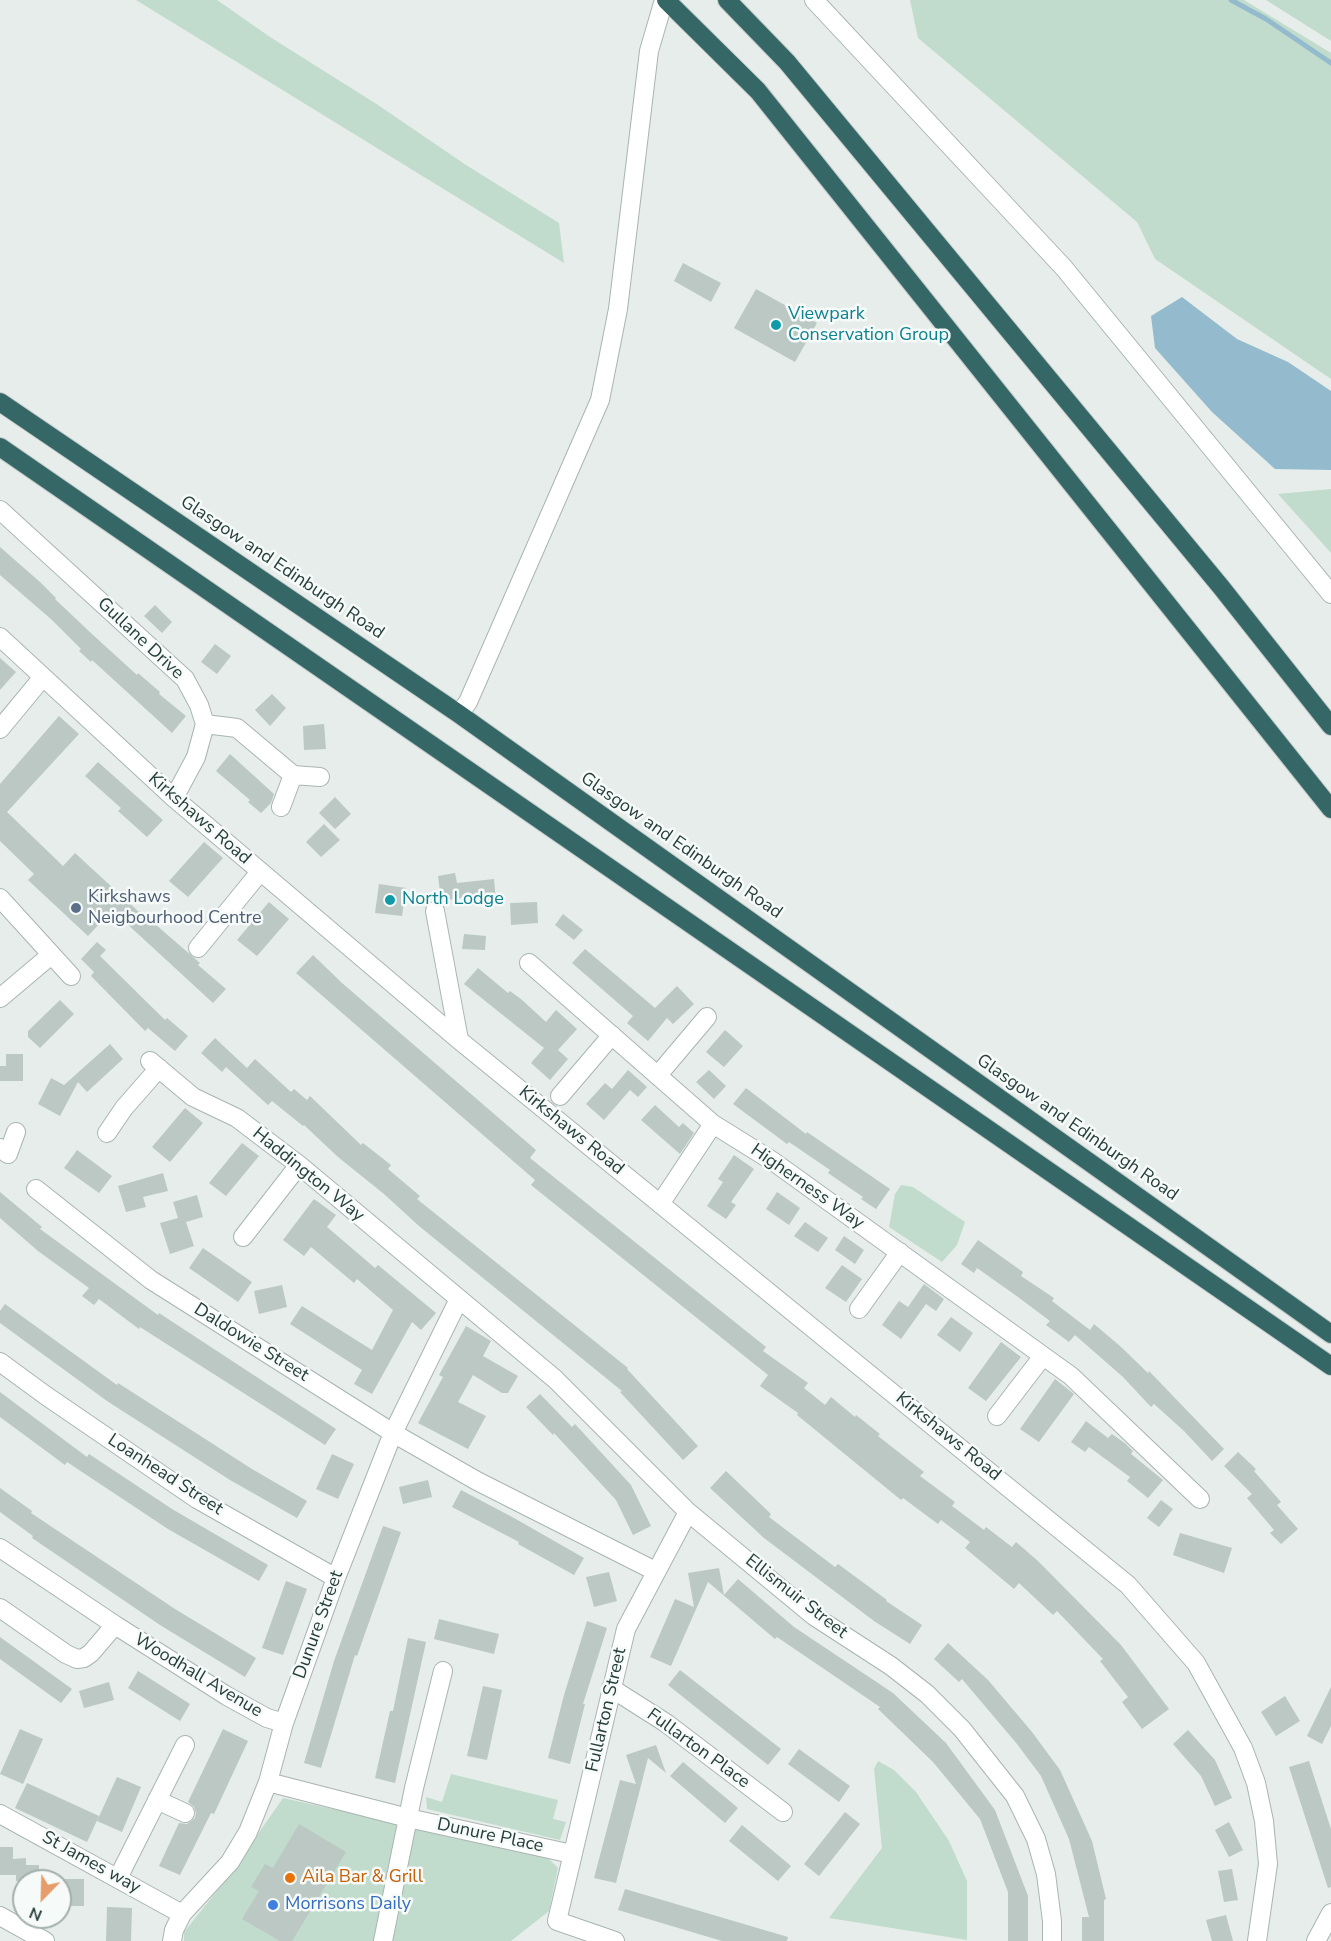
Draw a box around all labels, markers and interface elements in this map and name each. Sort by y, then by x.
place label: Viewpark Conservation Group [788,304,949,346]
marker: Viewpark Conservation Group [769,318,783,332]
street label: Glasgow and Edinburgh Road [176,492,388,644]
street label: Gullane Drive [92,593,188,685]
street label: Kirkshaws Road [143,768,255,870]
street label: Glasgow and Edinburgh Road [576,768,786,924]
place label: Kirkshaws Neigbourhood Centre [88,887,262,930]
place label: North Lodge [402,889,504,911]
marker: North Lodge [383,893,397,907]
marker: Kirkshaws Neigbourhood Centre [69,901,83,915]
street label: Glasgow and Edinburgh Road [972,1050,1182,1206]
street label: Kirkshaws Road [514,1082,628,1180]
street label: Haddington Way [248,1123,368,1227]
street label: Higherness Way [746,1140,868,1234]
street label: Daldowie Street [190,1299,312,1387]
street label: Kirkshaws Road [891,1388,1005,1486]
street label: Loanhead Street [103,1430,227,1520]
street label: Ellismuir Street [741,1550,851,1644]
street label: Dunure Street [289,1568,349,1682]
street label: Woodhall Avenue [130,1629,266,1723]
street label: Fullarton Street [582,1646,632,1774]
street label: Fullarton Place [642,1704,754,1794]
street label: Dunure Place [435,1814,545,1858]
street label: St James way [38,1827,144,1899]
place label: Aila Bar & Grill [302,1867,423,1889]
north arrow [12,1869,72,1929]
marker: Aila Bar & Grill [283,1871,297,1885]
place label: Morrisons Daily [285,1894,411,1916]
marker: Morrisons Daily [266,1898,280,1912]
text: N [26,1901,46,1926]

